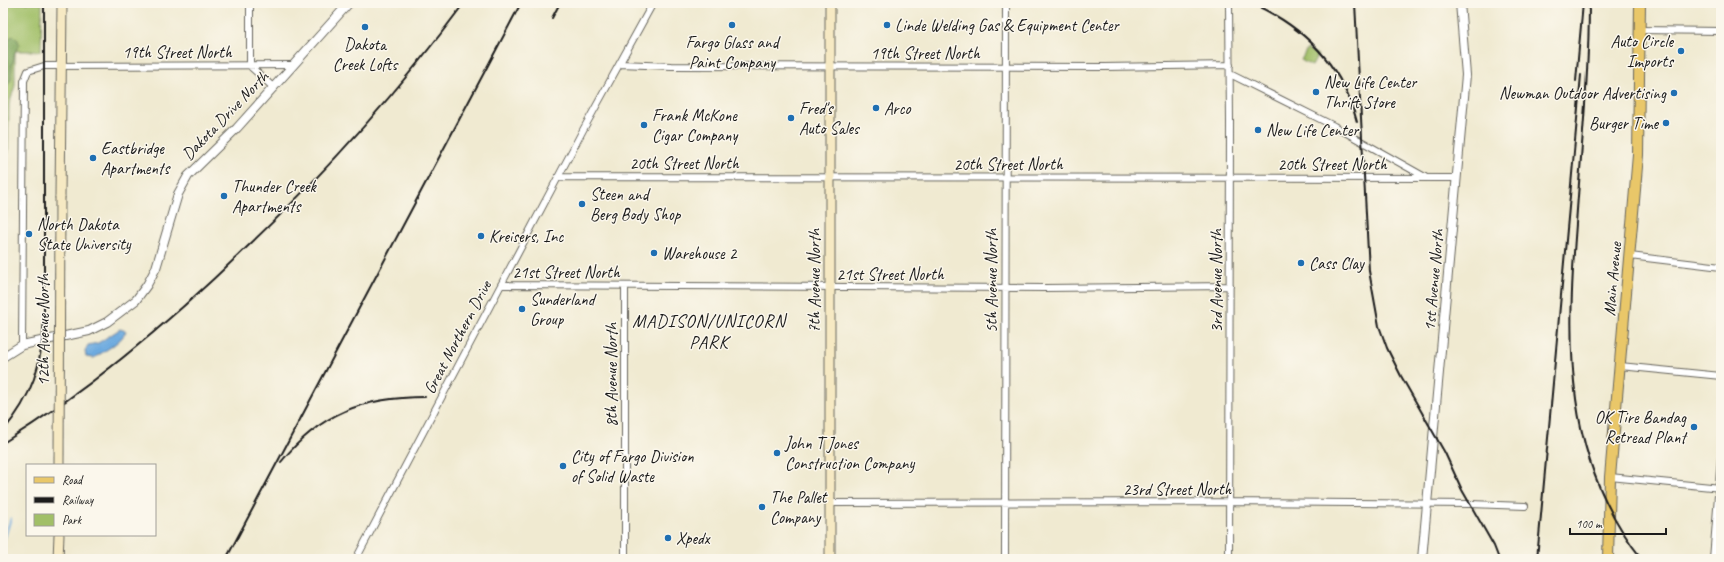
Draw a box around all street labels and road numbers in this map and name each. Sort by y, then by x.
street label: 19th Street North [122,42,233,63]
street label: 19th Street North [870,43,981,64]
street label: Dakota Drive North [178,66,274,164]
street label: 20th Street North [629,153,740,174]
street label: 20th Street North [953,154,1064,175]
street label: 20th Street North [1277,154,1388,175]
street label: 1st Avenue North [1419,227,1449,332]
street label: 7th Avenue North [804,228,825,333]
street label: 5th Avenue North [981,228,1002,333]
street label: 3rd Avenue North [1206,228,1227,333]
street label: Main Avenue [1599,240,1626,317]
street label: 21st Street North [512,262,621,283]
street label: 21st Street North [836,264,945,285]
street label: 12th Avenue North [33,273,54,386]
street label: Great Northern Drive [419,276,497,397]
street label: 8th Avenue North [601,322,622,427]
street label: 23rd Street North [1123,479,1233,500]

